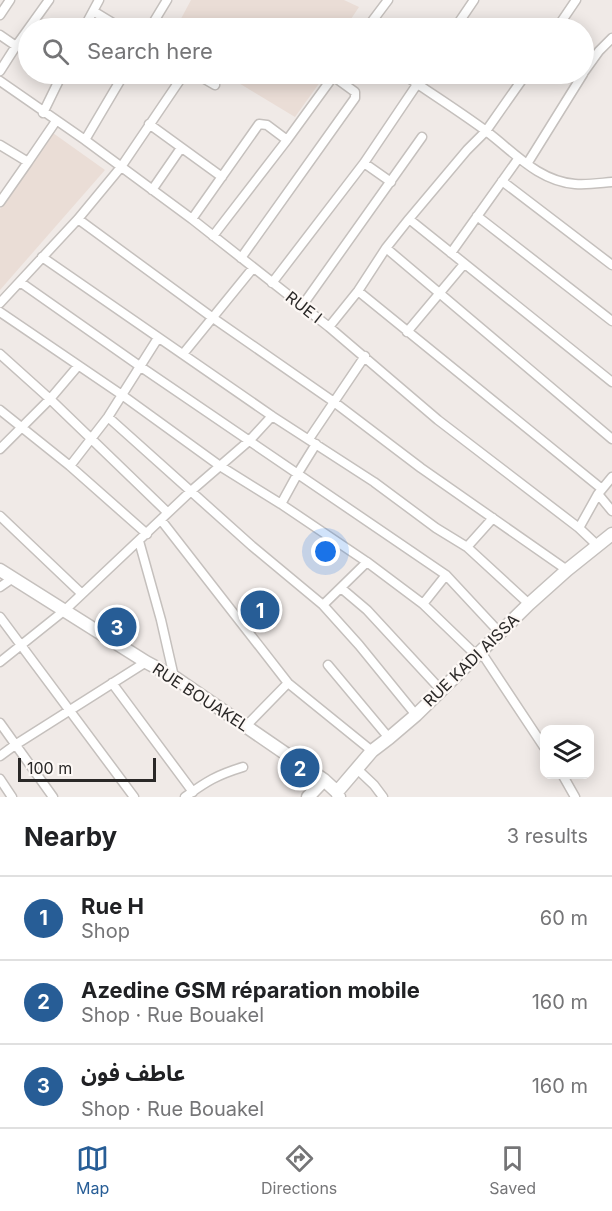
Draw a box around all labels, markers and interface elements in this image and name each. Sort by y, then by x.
search box [18,18,594,84]
icon: search [39,35,72,68]
text: Search here [87,38,213,64]
street label: RUE I [282,287,326,327]
your location [311,537,340,566]
pin: 1 [240,588,280,632]
pin: 3 [98,604,136,650]
street label: RUE KADI AISSA [419,609,523,711]
street label: RUE BOUAKEL [149,658,253,736]
map controls [540,725,594,779]
button: layers [540,725,594,779]
pin: 2 [280,746,320,790]
scale bar [18,755,156,782]
text: 100 m [27,758,72,778]
text: Nearby [24,821,117,852]
text: 3 results [507,824,588,848]
text: Rue H [81,893,144,919]
text: 1 [39,906,48,930]
text: 60 m [540,906,588,930]
text: Shop [81,919,130,943]
text: Azedine GSM réparation mobile [81,977,420,1003]
text: 2 [37,990,50,1014]
text: 160 m [532,990,588,1014]
text: Shop · Rue Bouakel [81,1003,264,1027]
text: عاطف فون [81,1060,185,1086]
text: 3 [37,1074,50,1098]
text: 160 m [532,1074,588,1098]
text: Shop · Rue Bouakel [81,1097,264,1121]
tab: Map [76,1142,109,1198]
tab: Directions [261,1142,337,1198]
tab: Saved [489,1142,536,1198]

